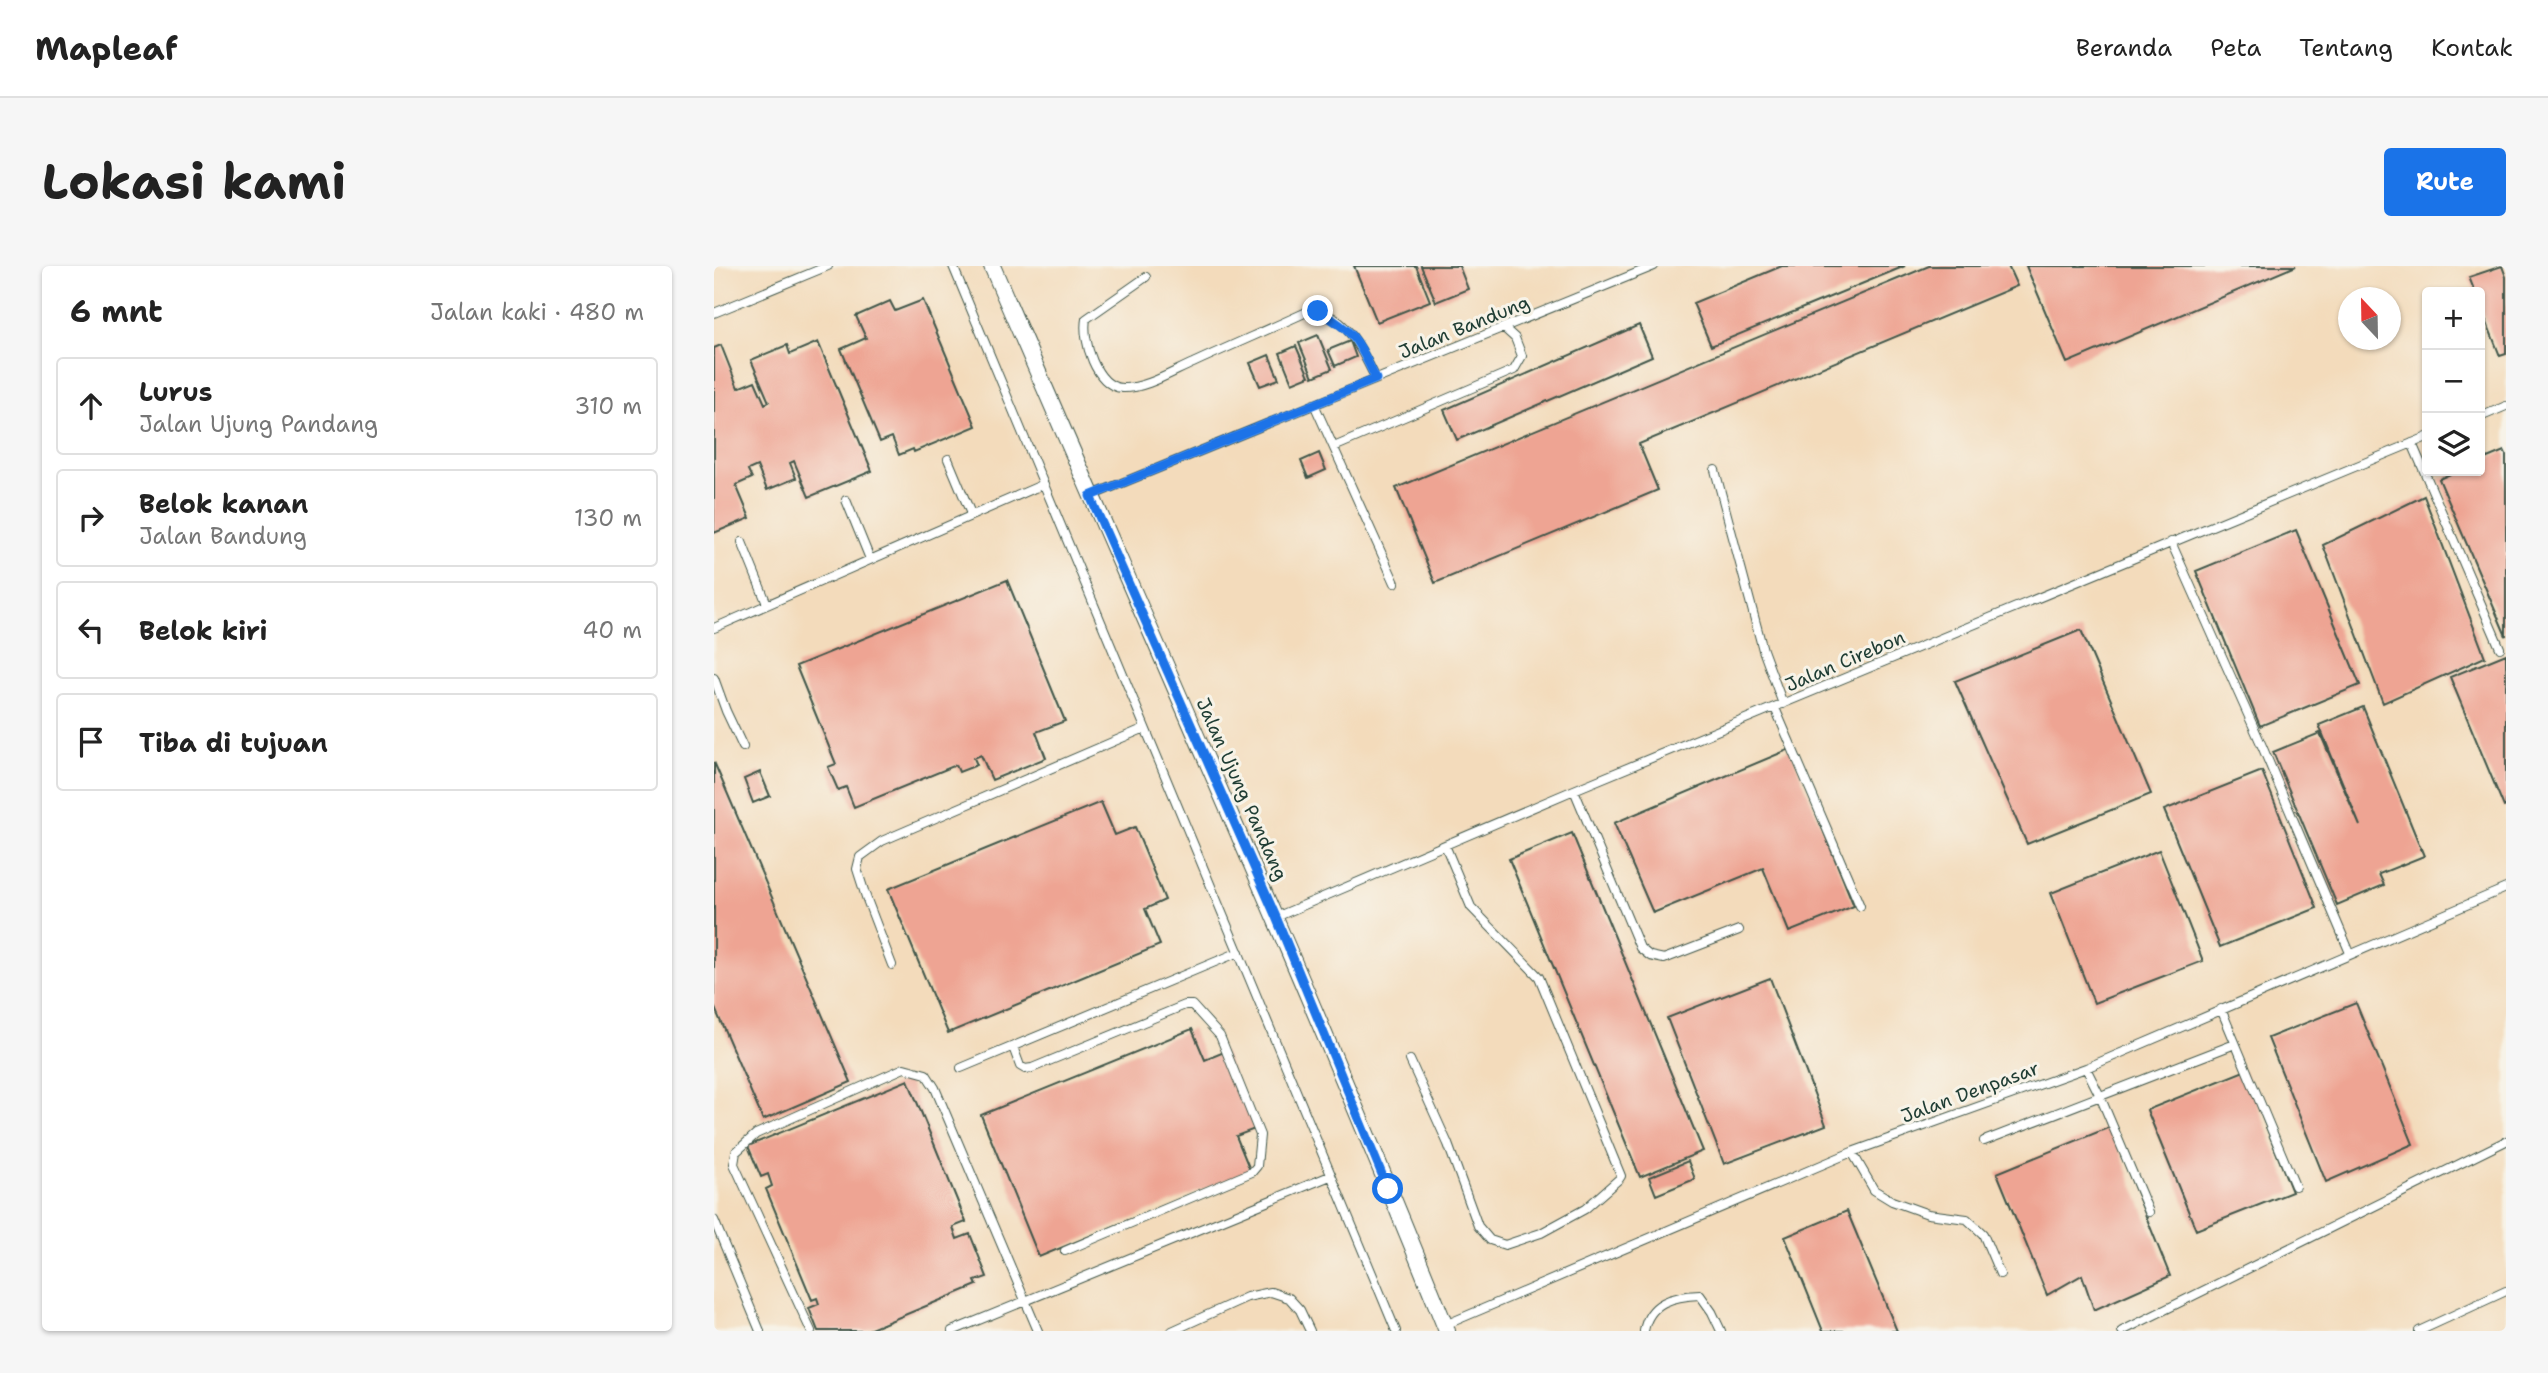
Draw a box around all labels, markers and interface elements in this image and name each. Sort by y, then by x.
text: Mapleaf [35,26,178,71]
text: Beranda [2076,32,2172,64]
text: Peta [2210,32,2261,64]
text: Tentang [2299,32,2393,64]
text: Kontak [2431,32,2513,64]
button: Rute [2384,148,2506,216]
text: Lokasi kami [42,149,346,215]
north arrow [2338,287,2401,350]
map controls [2422,287,2485,476]
button: + [2422,287,2485,350]
street label: Jalan Bandung [1395,289,1533,365]
text: 6 mnt [70,291,163,332]
route end [1302,295,1333,326]
text: Jalan kaki · 480 m [430,297,644,327]
button: − [2422,350,2485,413]
text: Lurus [139,374,212,409]
icon: ahead [72,387,110,425]
text: 310 m [574,391,642,421]
text: Jalan Ujung Pandang [139,409,378,439]
button: layers [2422,413,2485,476]
text: Belok kanan [139,486,308,521]
icon: right [72,499,110,537]
text: 130 m [574,503,642,533]
text: Jalan Bandung [139,521,307,551]
icon: left [72,611,110,649]
text: Belok kiri [139,613,268,648]
text: 40 m [582,615,642,645]
street label: Jalan Cirebon [1781,625,1909,697]
street label: Jalan Ujung Pandang [1190,694,1294,884]
icon: arrive [72,723,110,761]
text: Tiba di tujuan [139,725,328,760]
street label: Jalan Denpasar [1897,1055,2043,1129]
route start [1372,1173,1403,1204]

